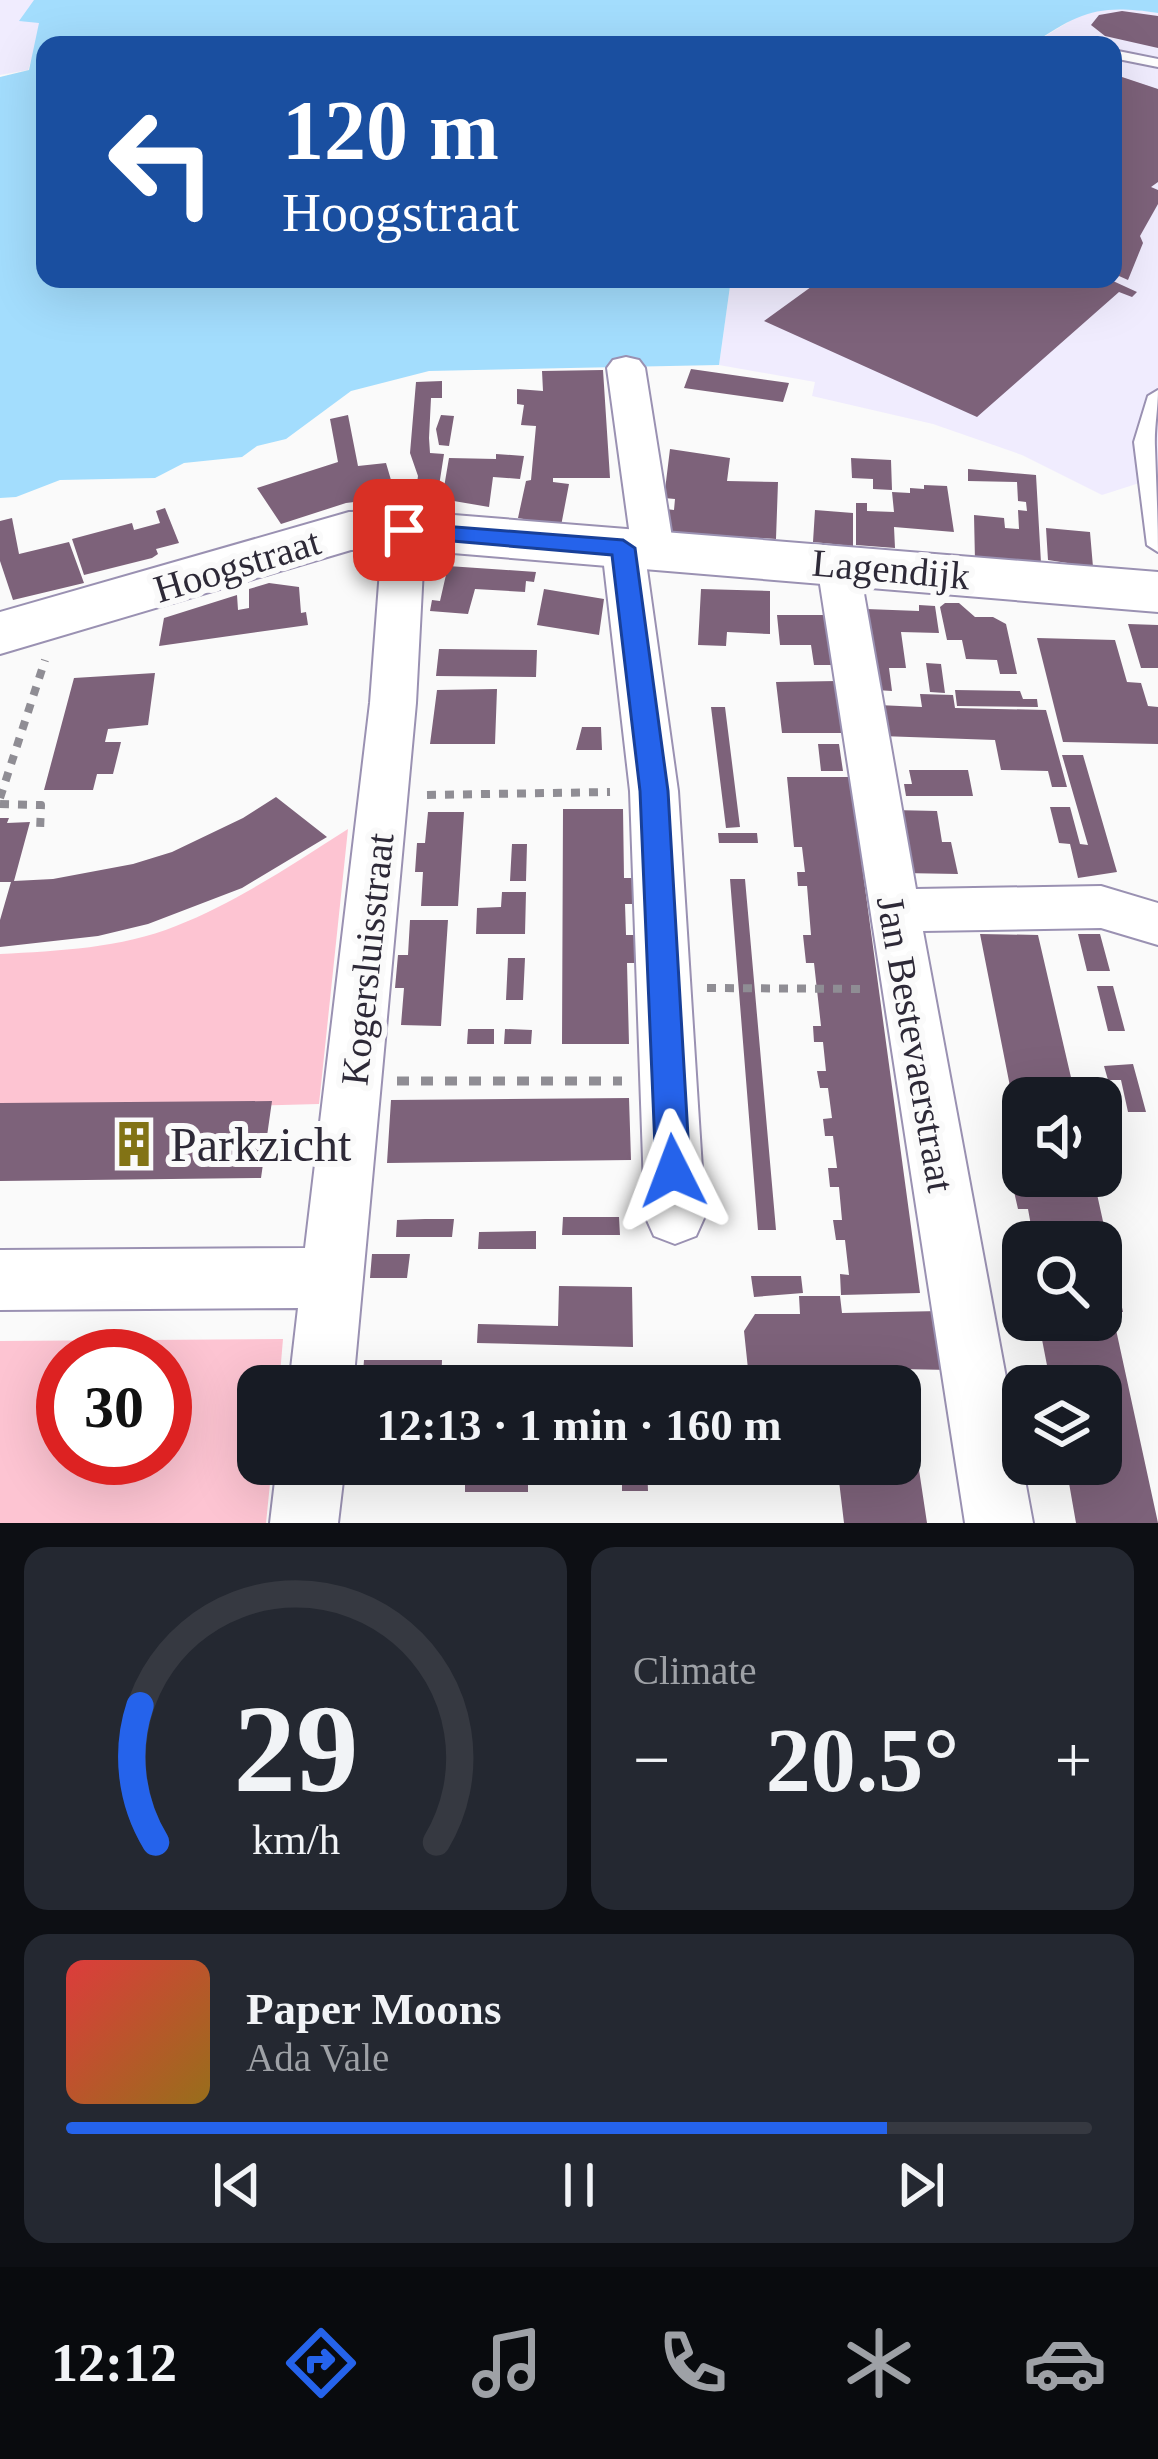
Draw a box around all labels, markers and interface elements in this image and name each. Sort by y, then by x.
icon: left [84,84,240,240]
text: 120 m [282,84,499,177]
text: Hoogstraat [282,183,519,243]
pin [353,479,455,581]
icon: arrive [371,497,437,563]
street label: Hoogstraat [149,519,326,612]
street label: Lagendijk [810,541,972,598]
street label: Kogersluisstraat [332,831,403,1087]
street label: Jan Bestevaerstraat [869,893,963,1196]
map controls [1002,1077,1122,1485]
button: sound [1002,1077,1122,1197]
position arrow [610,1108,736,1234]
place label: Parkzicht [170,1118,352,1171]
building icon: Parkzicht [109,1119,159,1169]
button: search [1002,1221,1122,1341]
speed limit sign: 30 [36,1329,192,1485]
button: layers [1002,1365,1122,1485]
text: 12:13 · 1 min · 160 m [377,1400,782,1450]
text: Climate [633,1649,756,1692]
text: 29 [233,1680,358,1818]
text: 20.5° [766,1711,959,1810]
text: − [633,1723,670,1796]
text: + [1055,1723,1092,1796]
text: km/h [251,1815,340,1862]
text: Paper Moons [246,1984,501,2034]
text: Ada Vale [246,2036,389,2079]
icon: previous [204,2152,270,2218]
icon: pause [546,2152,612,2218]
icon: next [888,2152,954,2218]
icon: directions [279,2321,363,2405]
icon: music [465,2321,549,2405]
icon: phone [651,2321,735,2405]
icon: climate [837,2321,921,2405]
icon: car [1023,2321,1107,2405]
text: 12:12 [51,2333,177,2393]

